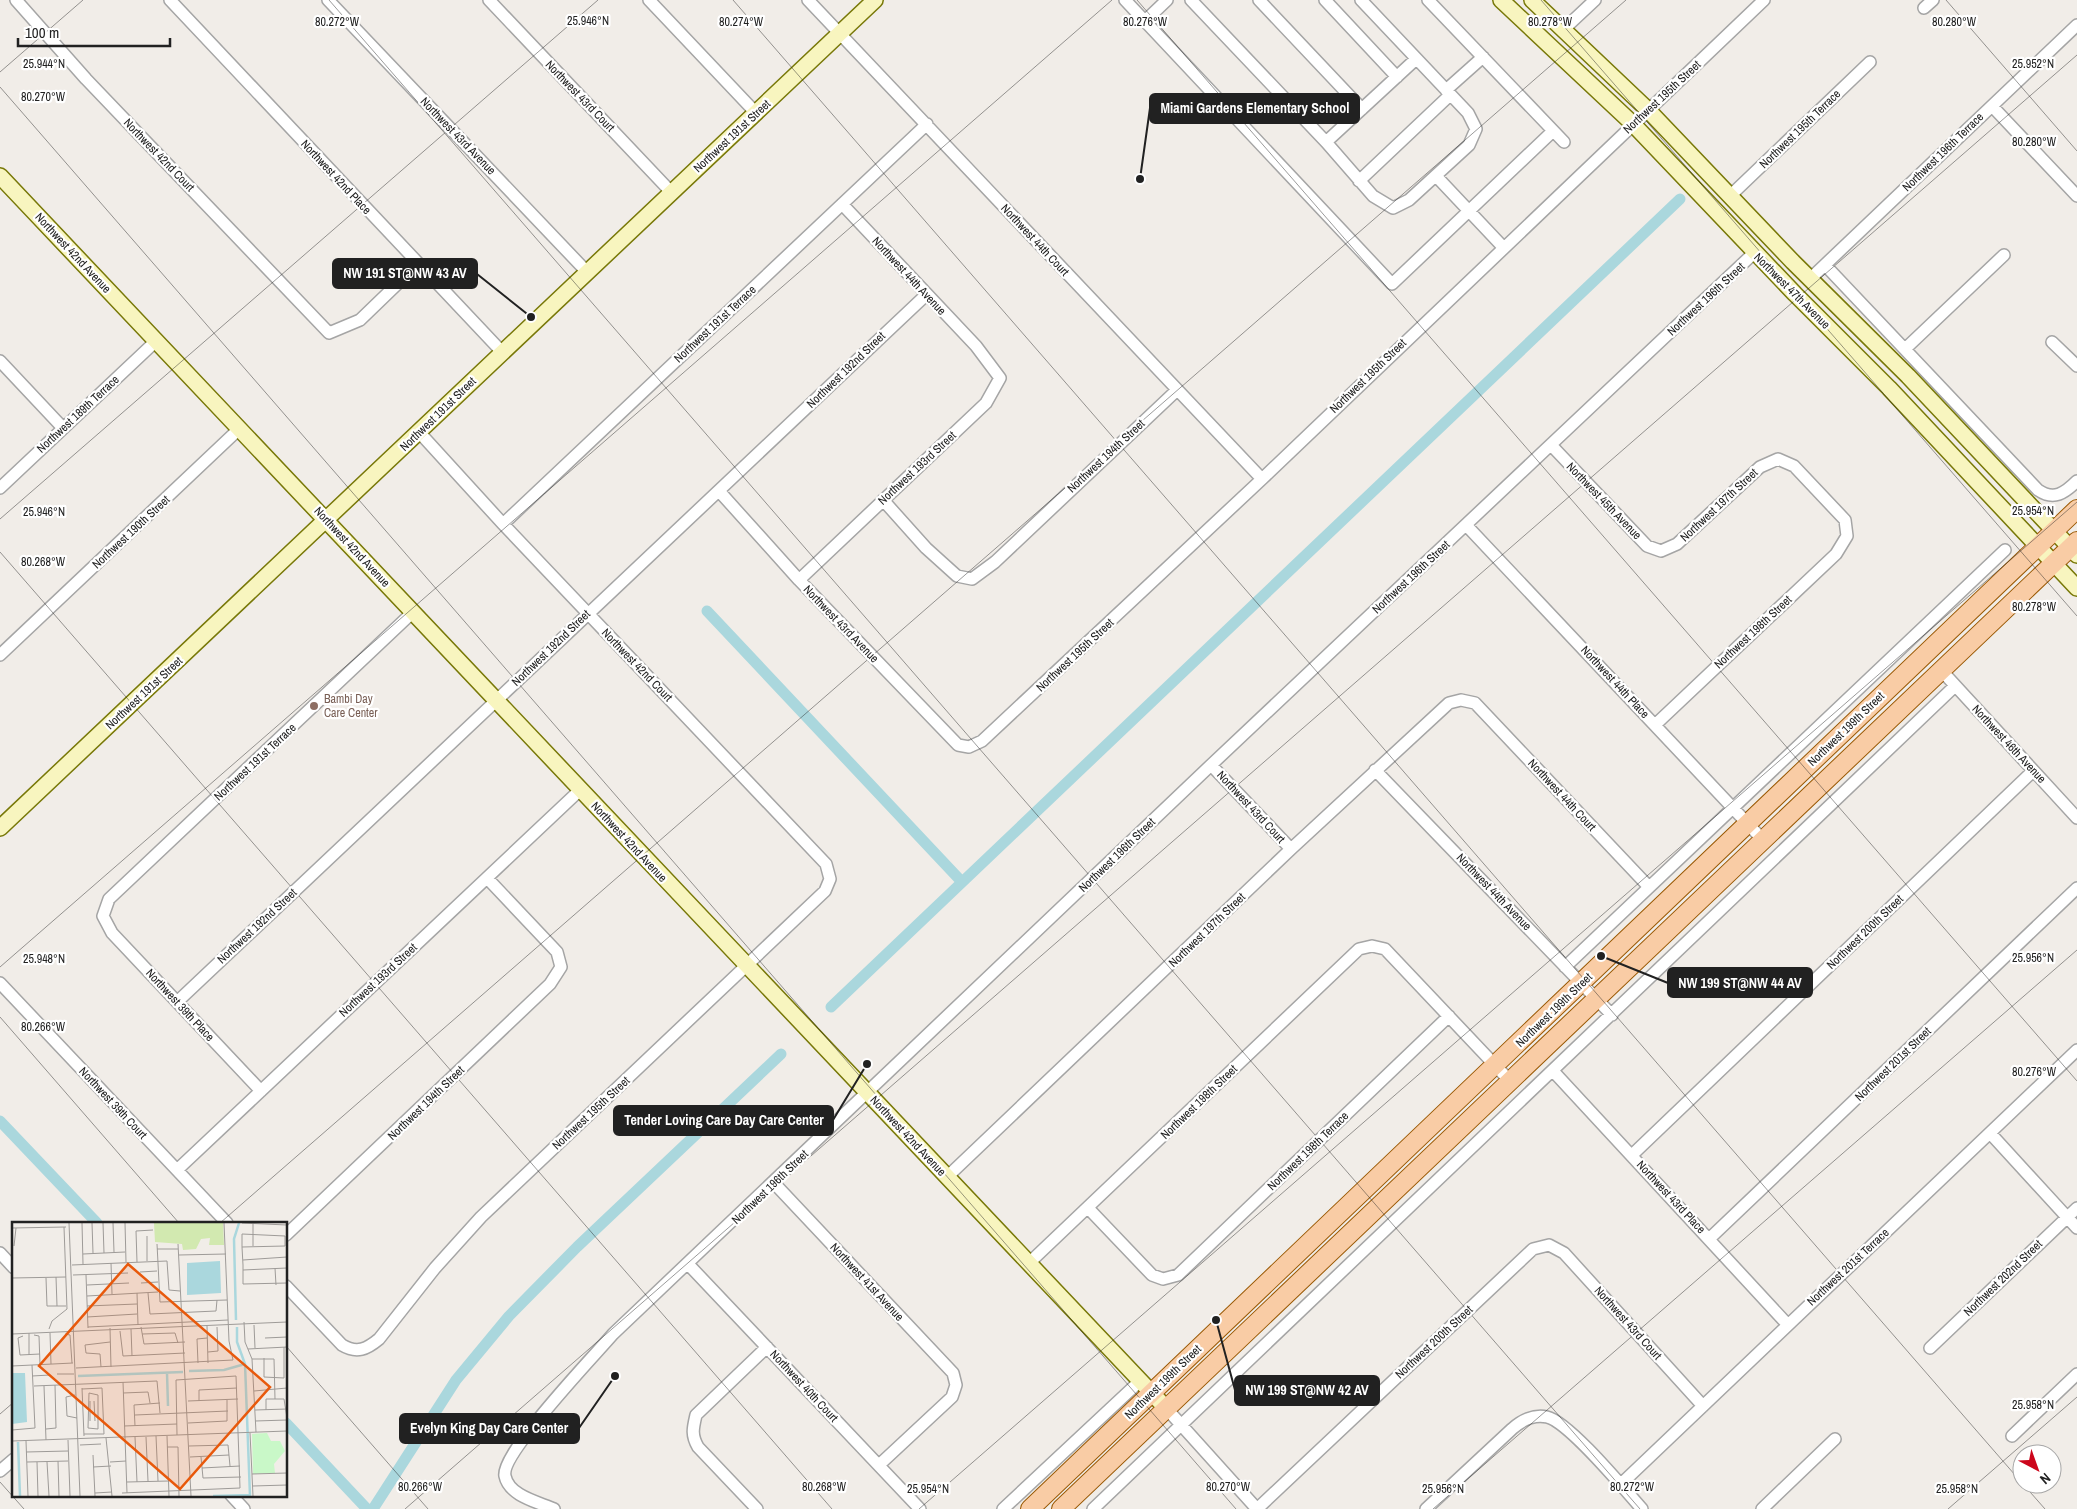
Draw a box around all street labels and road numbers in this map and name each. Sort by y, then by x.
street label: Northwest 43rd Court [542,57,618,135]
street label: Northwest 195th Street [1620,57,1704,137]
street label: Northwest 195th Terrace [1756,86,1844,172]
street label: Northwest 43rd Avenue [417,94,499,178]
street label: Northwest 191st Street [690,96,774,176]
street label: Northwest 196th Terrace [1899,109,1987,195]
street label: Northwest 42nd Court [120,115,198,195]
street label: Northwest 42nd Place [297,136,375,218]
street label: Northwest 44th Court [997,201,1073,280]
street label: Northwest 42nd Avenue [32,209,114,297]
street label: Northwest 44th Avenue [869,233,949,319]
street label: Northwest 47th Avenue [1750,249,1834,333]
street label: Northwest 196th Street [1664,259,1748,339]
street label: Northwest 191st Terrace [671,282,759,366]
street label: Northwest 192nd Street [803,328,889,412]
street label: Northwest 195th Street [1326,335,1410,417]
street label: Northwest 189th Terrace [33,372,123,456]
street label: Northwest 191st Street [396,373,480,455]
street label: Northwest 194th Street [1064,416,1148,496]
street label: Northwest 193rd Street [875,427,960,508]
street label: Northwest 45th Avenue [1563,459,1645,543]
street label: Northwest 197th Street [1677,465,1761,545]
street label: Northwest 190th Street [89,492,173,572]
street label: Northwest 42nd Avenue [311,503,393,591]
street label: Northwest 196th Street [1369,537,1453,617]
street label: Northwest 43rd Avenue [800,582,882,666]
street label: Northwest 198th Street [1711,592,1795,672]
street label: Northwest 192nd Street [508,606,594,690]
street label: Northwest 195th Street [1033,615,1117,695]
street label: Northwest 42nd Court [598,625,676,705]
street label: Northwest 44th Place [1577,642,1653,722]
street label: Northwest 191st Street [102,653,186,733]
street label: Northwest 199th Street [1804,688,1888,770]
street label: Northwest 46th Avenue [1969,701,2049,787]
street label: Northwest 191st Terrace [211,720,299,804]
street label: Northwest 44th Court [1524,756,1600,835]
street label: Northwest 43rd Court [1213,767,1289,847]
street label: Northwest 42nd Avenue [588,798,670,886]
street label: Northwest 196th Street [1075,814,1159,896]
street label: Northwest 44th Avenue [1453,850,1535,934]
street label: Northwest 192nd Street [214,885,300,967]
street label: Northwest 197th Street [1165,889,1249,971]
street label: Northwest 200th Street [1823,891,1907,973]
street label: Northwest 193rd Street [336,939,421,1020]
street label: Northwest 39th Place [142,965,218,1045]
street label: Northwest 199th Street [1512,969,1596,1051]
street label: Northwest 201st Street [1851,1023,1935,1105]
street label: Northwest 198th Street [1157,1061,1241,1143]
street label: Northwest 194th Street [384,1062,468,1144]
street label: Northwest 39th Court [75,1064,151,1143]
street label: Northwest 195th Street [549,1073,633,1153]
street label: Northwest 42nd Avenue [867,1092,949,1180]
street label: Northwest 198th Terrace [1264,1108,1352,1194]
street label: Northwest 196th Street [728,1146,812,1228]
street label: Northwest 43rd Place [1633,1157,1709,1237]
street label: Northwest 201st Terrace [1804,1225,1892,1309]
street label: Northwest 202nd Street [1960,1236,2046,1320]
street label: Northwest 41st Avenue [827,1240,907,1324]
street label: Northwest 43rd Court [1591,1283,1665,1363]
street label: Northwest 200th Street [1392,1302,1476,1382]
street label: Northwest 199th Street [1121,1341,1205,1423]
street label: Northwest 40th Court [766,1347,842,1426]

